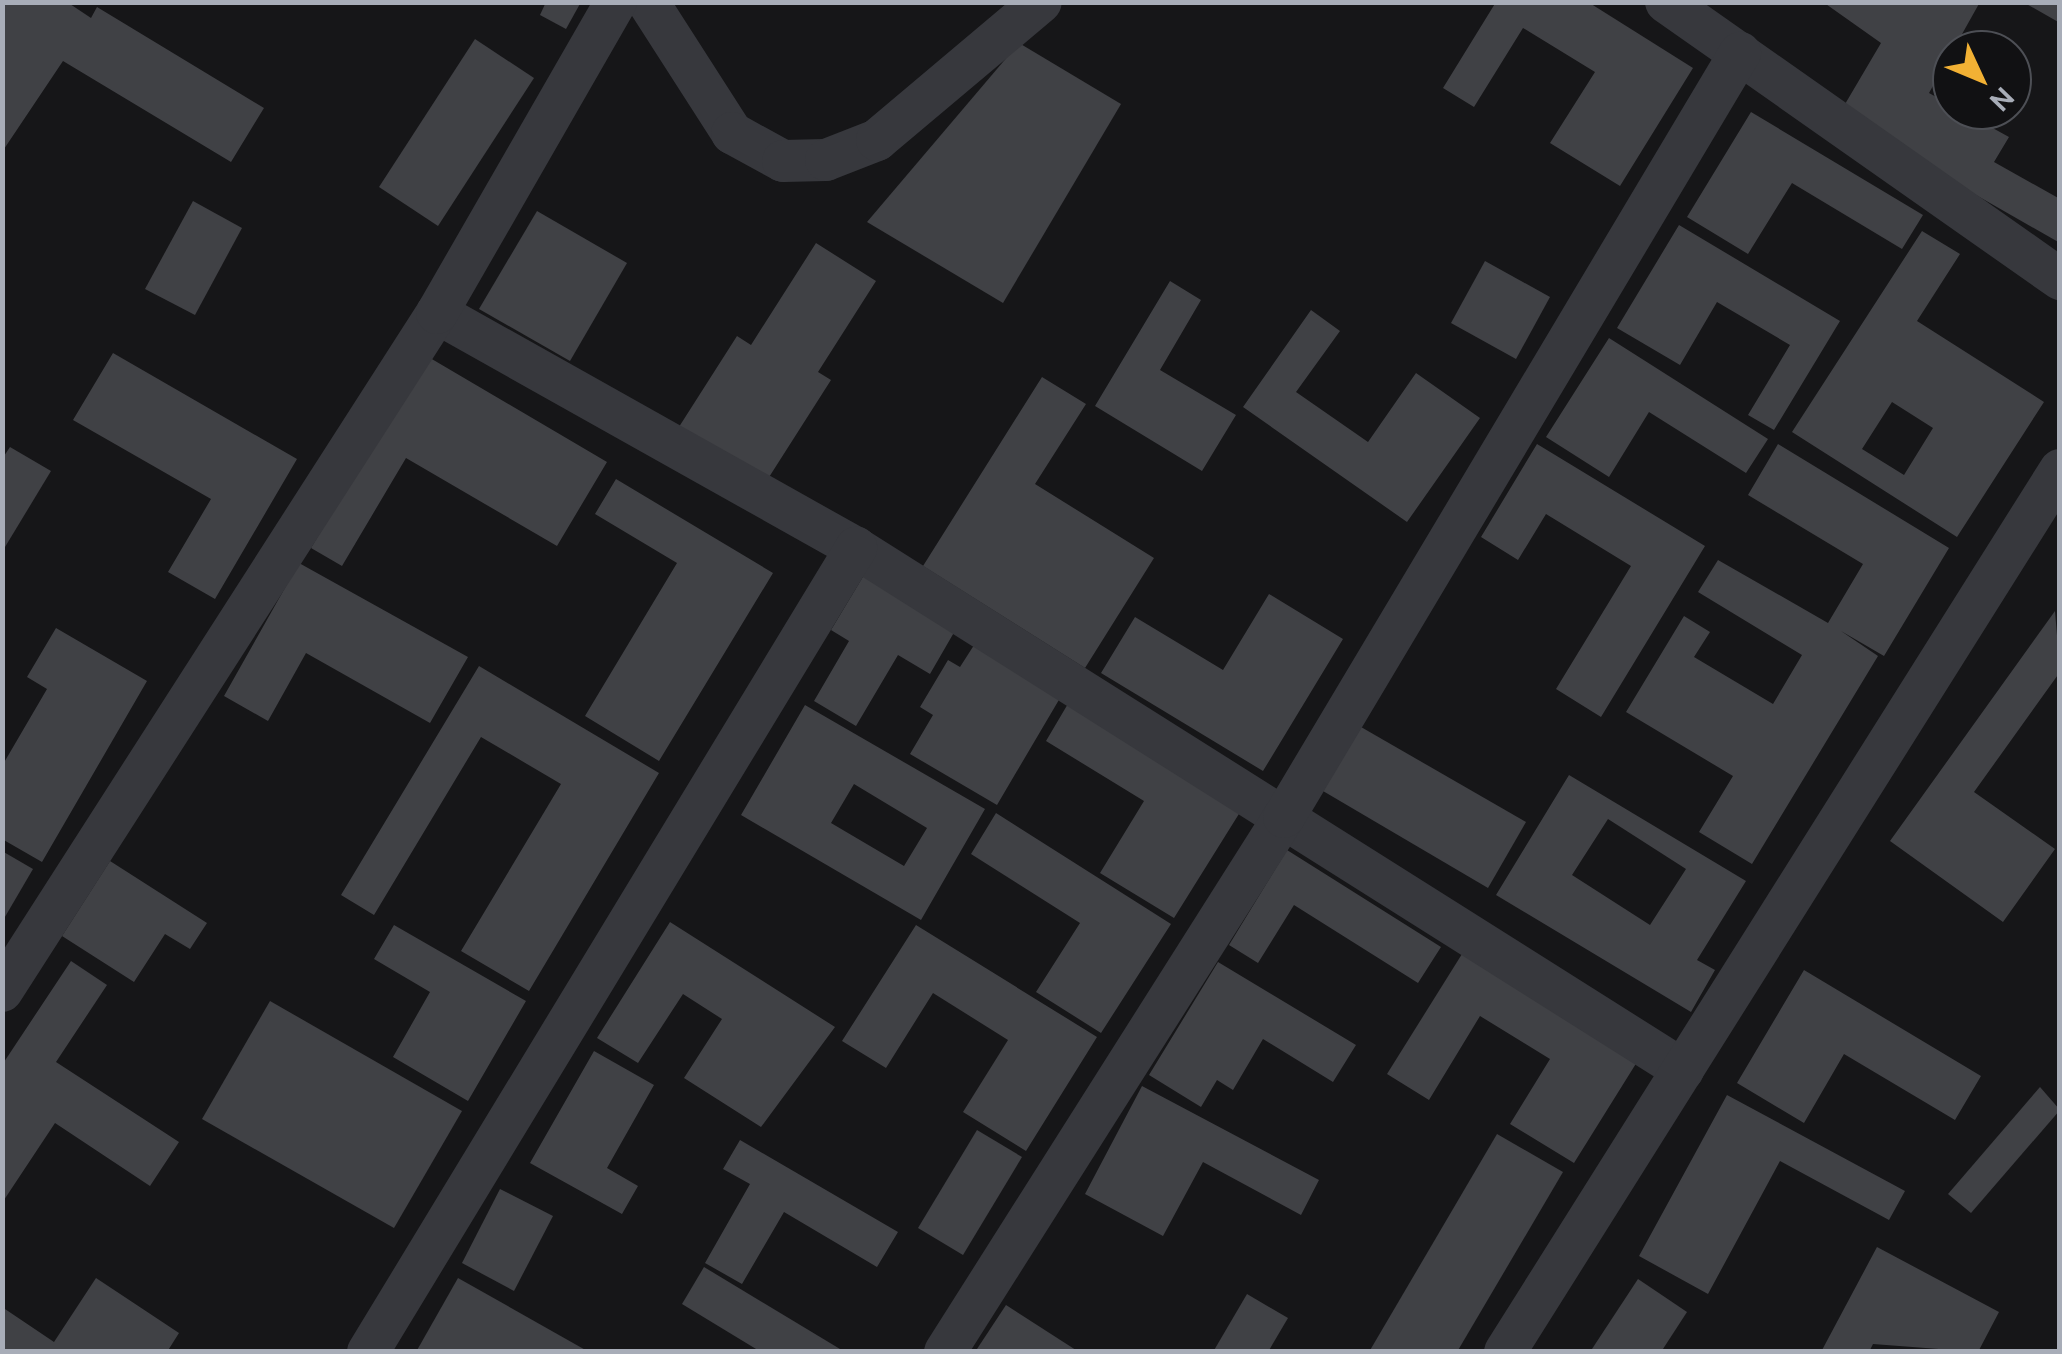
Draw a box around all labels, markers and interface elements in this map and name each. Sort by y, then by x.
north arrow [1932,30,2032,130]
text: N [1984,82,2021,118]

